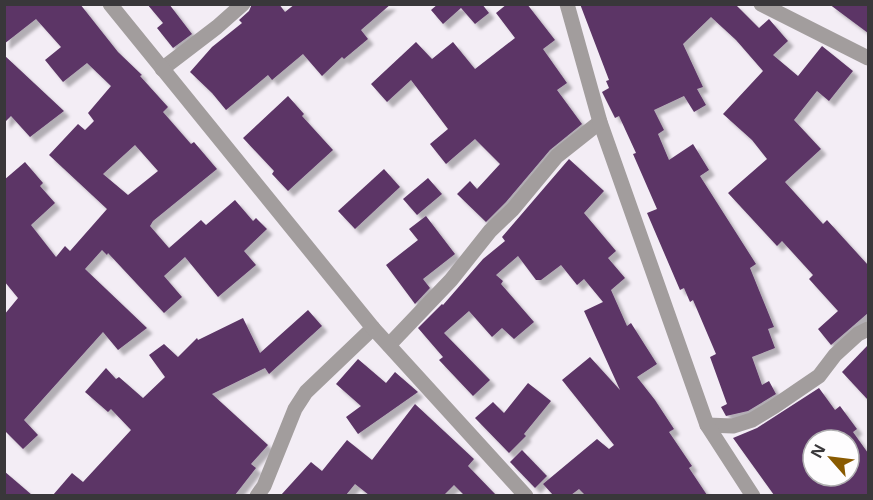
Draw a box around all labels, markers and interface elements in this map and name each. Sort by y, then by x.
north arrow [801,428,861,488]
text: N [805,440,831,462]

